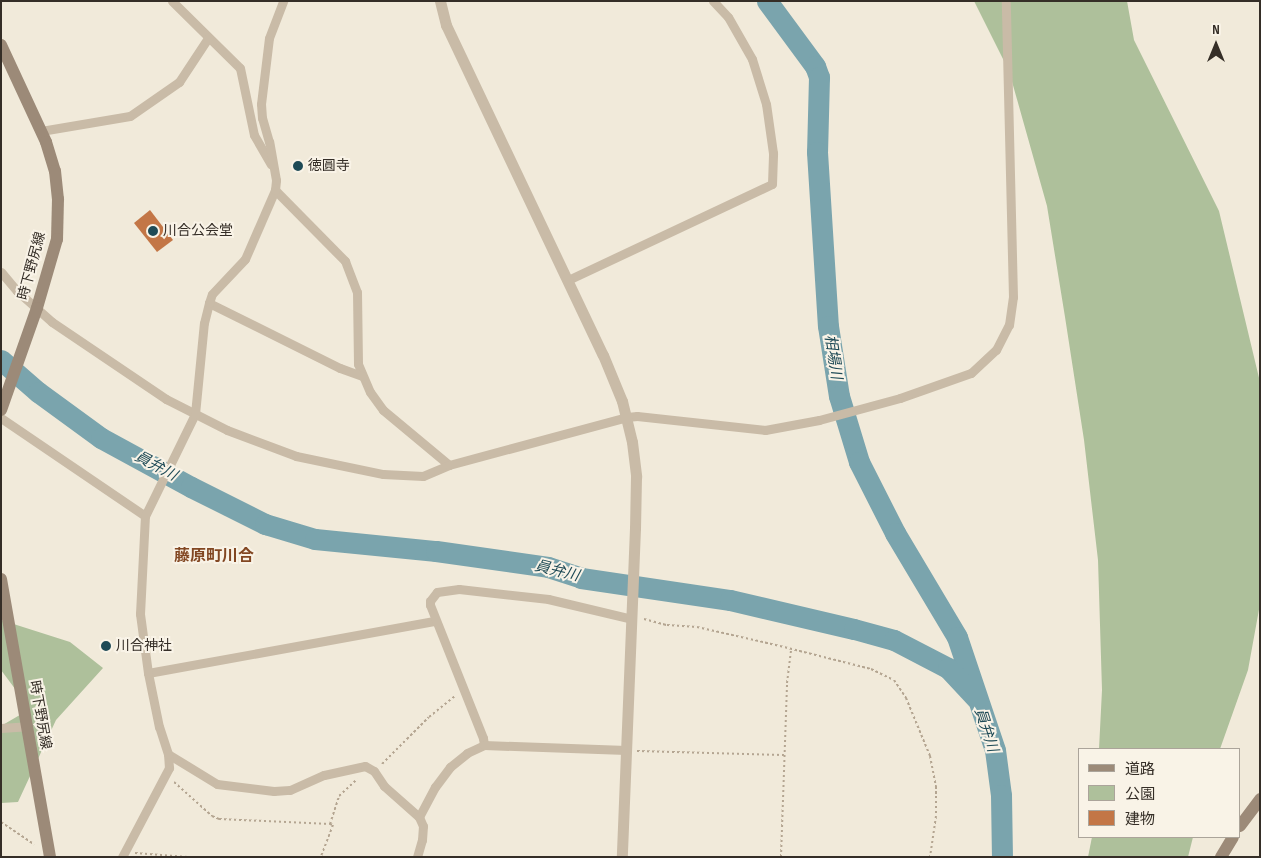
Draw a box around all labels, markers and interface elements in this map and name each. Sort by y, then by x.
north arrow [1191,20,1241,70]
text: N [1212,21,1220,38]
place label: 徳圓寺 [308,158,350,174]
marker: 徳圓寺 [292,160,304,172]
place label: 川合公会堂 [163,223,233,239]
marker: 川合公会堂 [147,225,159,237]
street label: 時下野尻線 [15,230,49,302]
water label: 相場川 [821,333,845,381]
water label: 員弁川 [132,447,180,485]
district label: 藤原町川合 [174,547,254,567]
water label: 員弁川 [533,557,581,585]
place label: 川合神社 [116,638,172,654]
marker: 川合神社 [100,640,112,652]
street label: 時下野尻線 [26,679,54,751]
water label: 員弁川 [970,706,1002,754]
legend [1078,748,1241,838]
text: 道路 [1125,760,1155,779]
text: 公園 [1125,785,1155,804]
text: 建物 [1125,810,1155,829]

